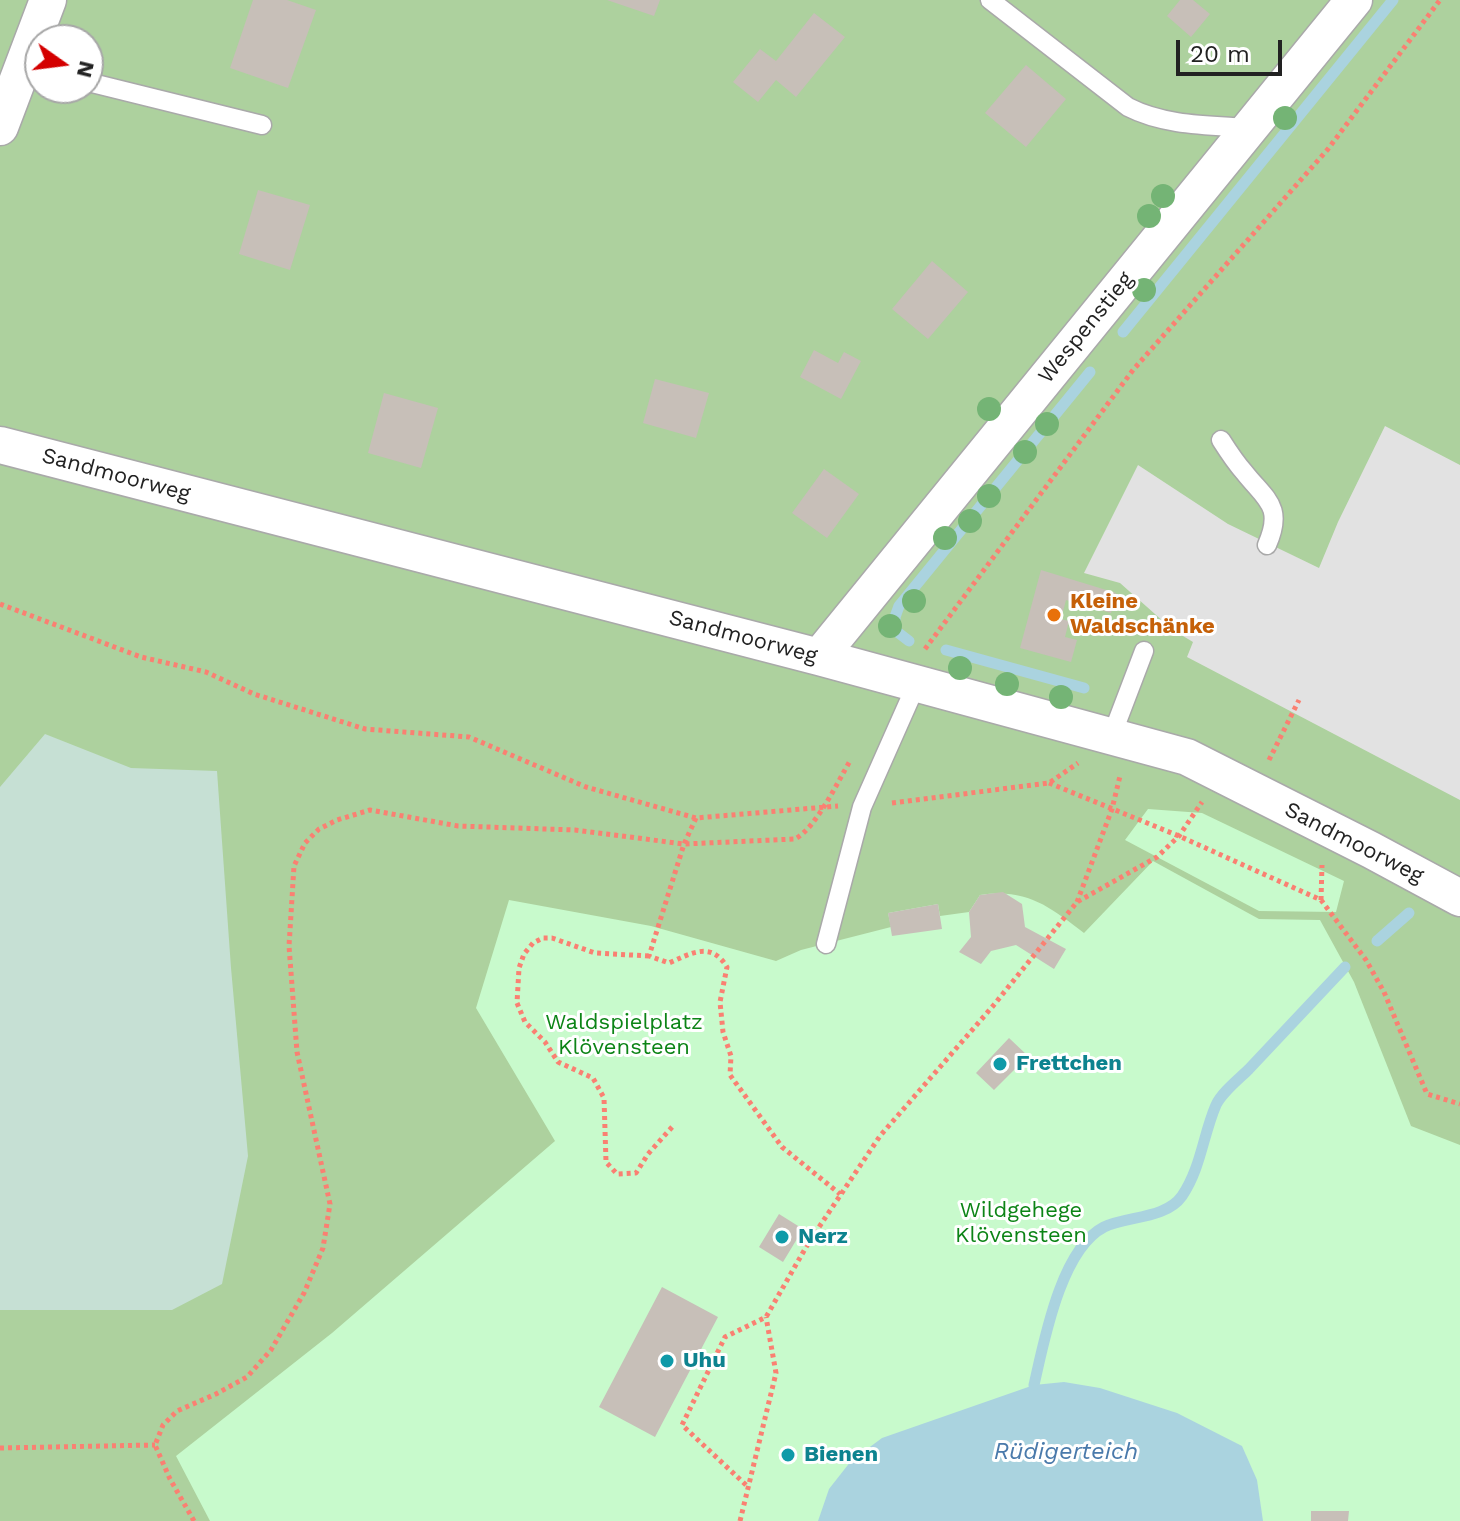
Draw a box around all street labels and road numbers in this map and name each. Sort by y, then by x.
street label: Wespenstieg [1033,267,1139,389]
street label: Sandmoorweg [39,443,193,507]
street label: Sandmoorweg [666,605,820,669]
street label: Sandmoorweg [1280,797,1428,889]

